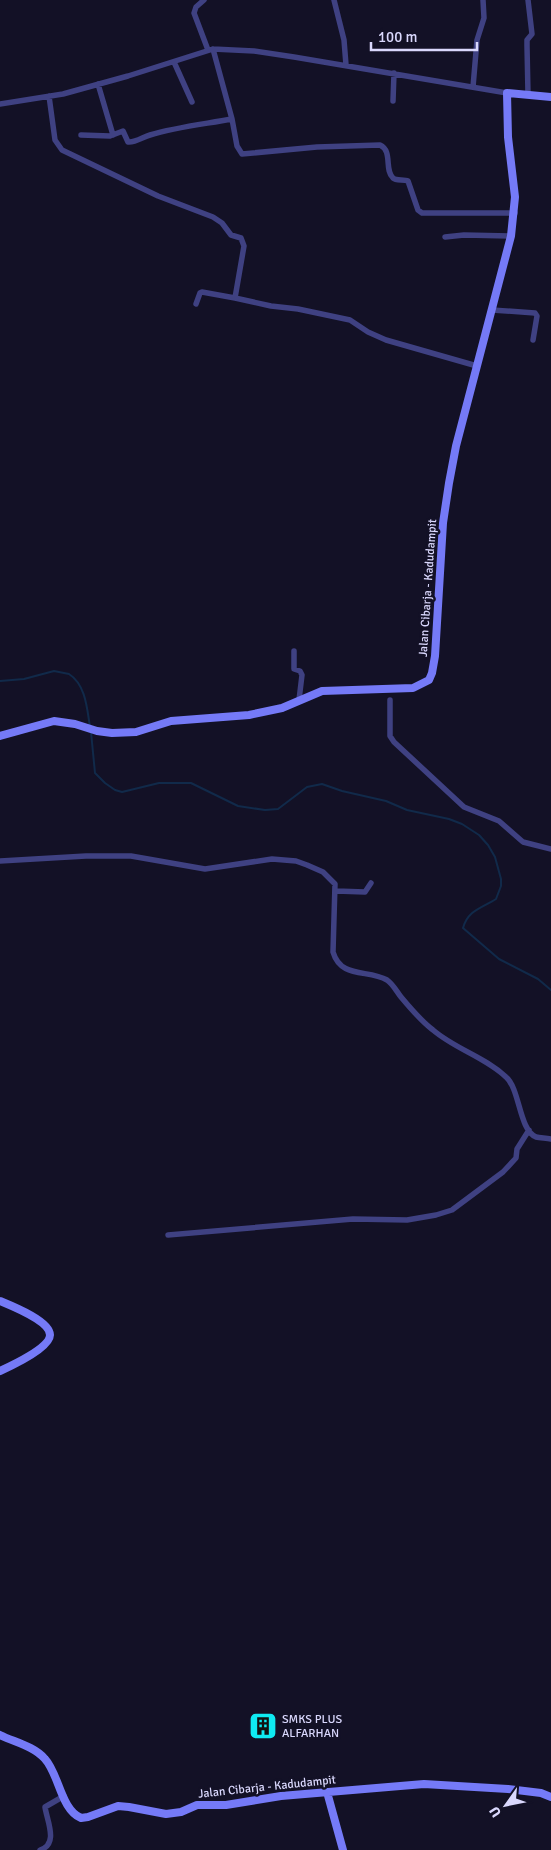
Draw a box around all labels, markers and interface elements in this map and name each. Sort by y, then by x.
scale bar [371,20,477,52]
text: 100 m [378,28,418,46]
street label: Jalan Cibarja - Kadudampit [416,519,440,657]
building icon: SMKS PLUS ALFARHAN [248,1711,278,1741]
place label: SMKS PLUS ALFARHAN [282,1712,342,1741]
street label: Jalan Cibarja - Kadudampit [197,1772,337,1802]
north arrow [481,1780,531,1830]
text: U [486,1803,505,1820]

